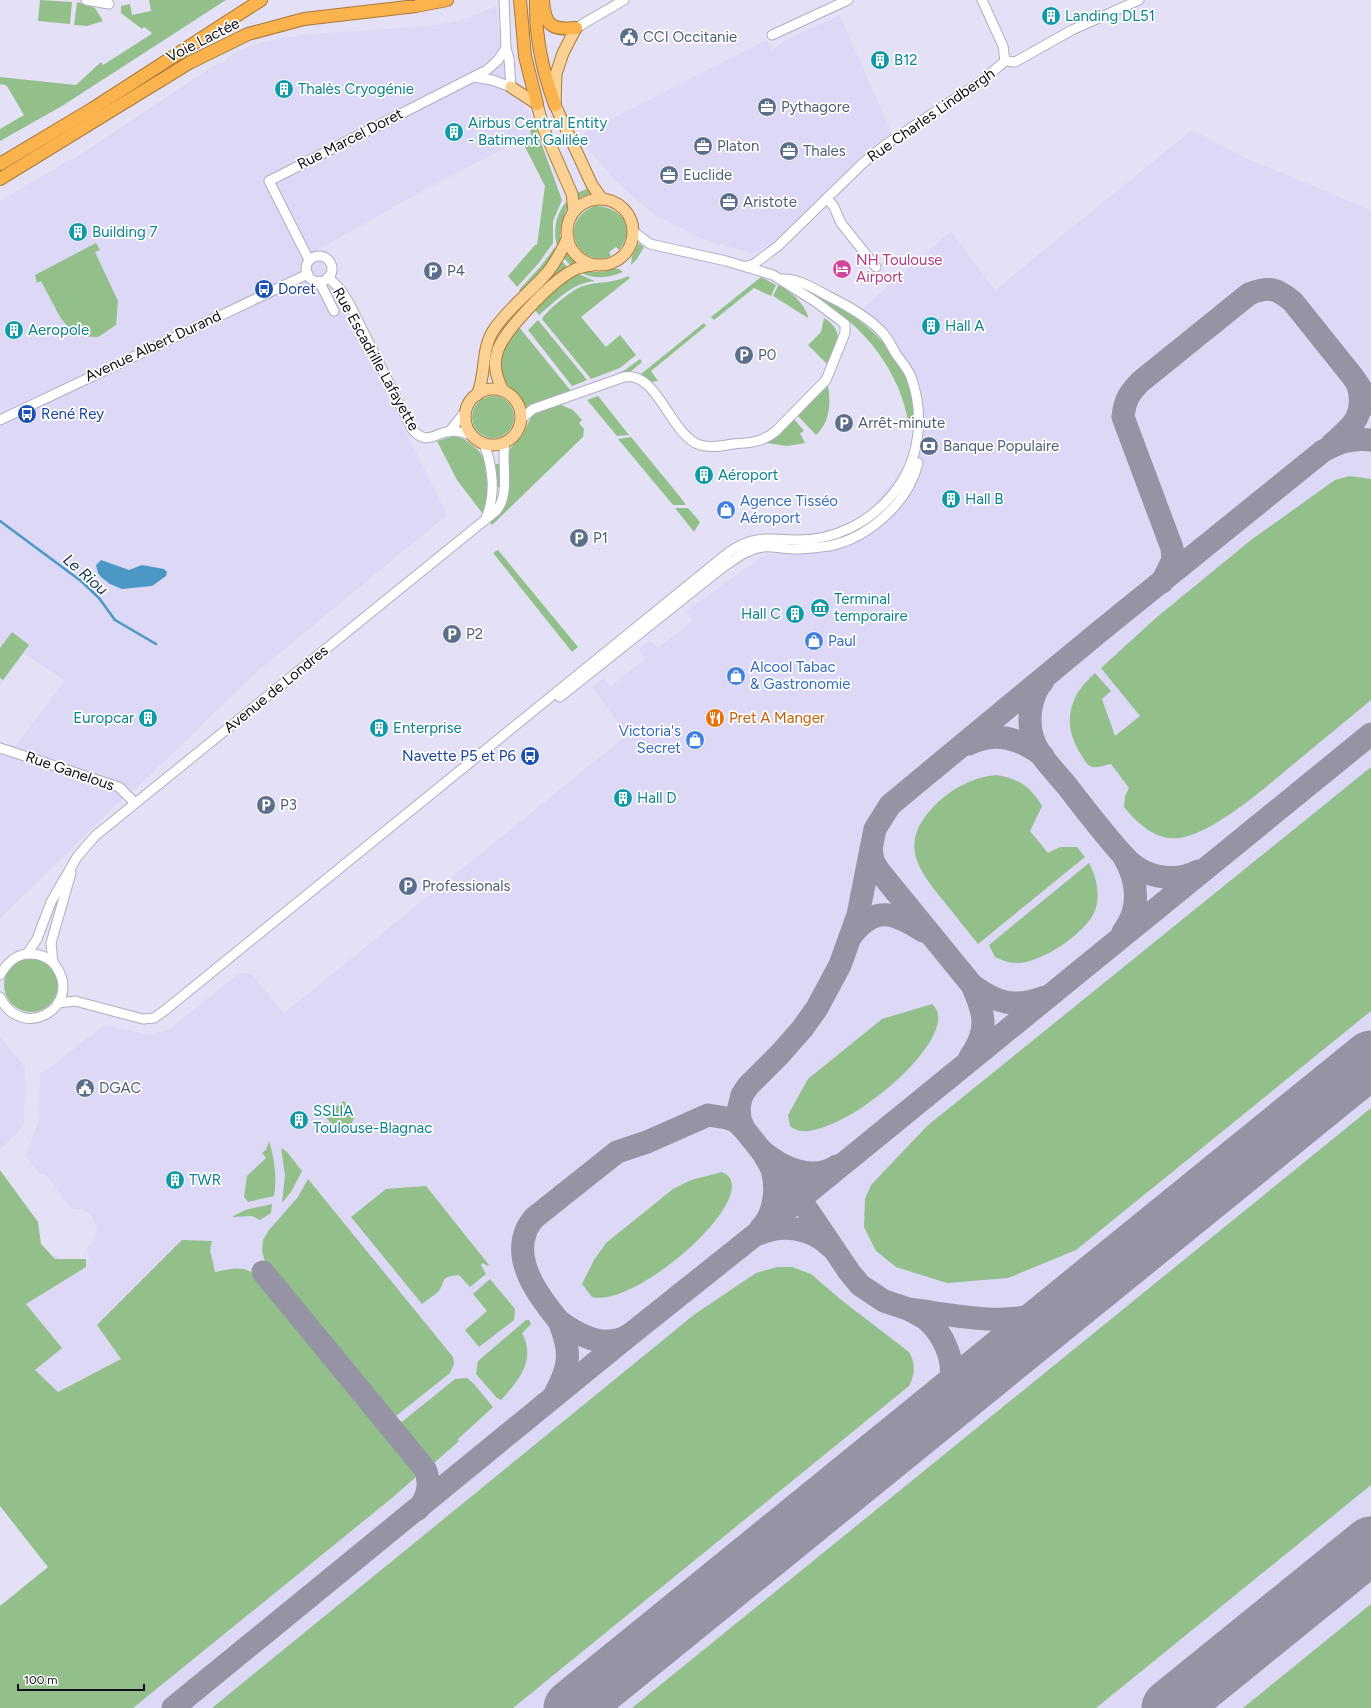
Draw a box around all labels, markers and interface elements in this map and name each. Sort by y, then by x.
building icon: Landing DL51 [1040,5,1062,27]
place label: Landing DL51 [1065,7,1155,25]
street label: Voie Lactée [164,14,242,66]
public building icon: CCI Occitanie [618,26,640,48]
place label: CCI Occitanie [643,28,737,46]
building icon: B12 [869,49,891,71]
place label: B12 [894,51,918,69]
street label: Rue Charles Lindbergh [864,64,998,166]
building icon: Thalès Cryogénie [273,78,295,100]
place label: Thalès Cryogénie [298,80,414,98]
office icon: Pythagore [756,96,778,118]
place label: Pythagore [781,98,850,116]
street label: Rue Marcel Doret [294,104,406,173]
place label: Airbus Central Entity - Batiment Galilée [468,114,607,149]
building icon: Airbus Central Entity - Batiment Galilée [443,121,465,143]
office icon: Platon [692,135,714,157]
place label: Platon [717,137,759,155]
office icon: Thales [778,140,800,162]
place label: Thales [803,142,846,160]
office icon: Euclide [658,164,680,186]
place label: Euclide [683,166,732,184]
office icon: Aristote [718,191,740,213]
place label: Aristote [743,193,797,211]
building icon: Building 7 [67,221,89,243]
place label: Building 7 [92,223,158,241]
place label: NH Toulouse Airport [856,251,943,286]
hotel icon: NH Toulouse Airport [831,258,853,280]
parking icon: P4 [422,260,444,282]
place label: P4 [447,262,465,280]
bus stop icon: Doret [253,278,275,300]
place label: Doret [278,280,316,298]
street label: Rue Escadrille Lafayette [329,284,423,434]
street label: Avenue Albert Durand [82,307,224,385]
building icon: Hall A [920,315,942,337]
place label: Hall A [945,317,984,335]
building icon: Aeropole [3,319,25,341]
place label: Aeropole [28,321,89,339]
parking icon: P0 [733,344,755,366]
place label: P0 [758,346,776,364]
bus stop icon: René Rey [16,403,38,425]
place label: René Rey [41,405,104,423]
parking icon: Arrêt-minute [833,412,855,434]
place label: Arrêt-minute [858,414,945,432]
bank icon: Banque Populaire [918,435,940,457]
place label: Banque Populaire [943,437,1059,455]
building icon: Aéroport [693,464,715,486]
place label: Aéroport [718,466,779,484]
building icon: Hall B [940,488,962,510]
place label: Hall B [965,490,1003,508]
place label: Agence Tisséo Aéroport [740,492,838,527]
shop icon: Agence Tisséo Aéroport [715,499,737,521]
parking icon: P1 [568,527,590,549]
place label: P1 [593,529,608,547]
water label: Le Riou [59,550,112,599]
place label: Terminal temporaire [834,590,908,625]
museum icon: Terminal temporaire [809,597,831,619]
building icon: Hall C [784,603,806,625]
place label: Hall C [741,605,781,623]
parking icon: P2 [441,623,463,645]
place label: P2 [466,625,483,643]
shop icon: Paul [803,630,825,652]
place label: Paul [828,632,856,650]
street label: Avenue de Londres [220,641,332,737]
place label: Alcool Tabac & Gastronomie [750,658,850,693]
shop icon: Alcool Tabac & Gastronomie [725,665,747,687]
building icon: Europcar [137,707,159,729]
restaurant icon: Pret A Manger [704,707,726,729]
place label: Europcar [73,709,134,727]
place label: Pret A Manger [729,709,825,727]
building icon: Enterprise [368,717,390,739]
place label: Enterprise [393,719,462,737]
place label: Victoria's Secret [618,722,681,757]
shop icon: Victoria's Secret [684,729,706,751]
bus stop icon: Navette P5 et P6 [519,745,541,767]
street label: Rue Ganelous [23,747,117,795]
place label: Navette P5 et P6 [402,747,517,765]
building icon: Hall D [612,787,634,809]
place label: Hall D [637,789,677,807]
parking icon: P3 [255,794,277,816]
place label: P3 [280,796,297,814]
parking icon: Professionals [397,875,419,897]
place label: Professionals [422,877,511,895]
public building icon: DGAC [74,1077,96,1099]
place label: DGAC [99,1079,141,1097]
place label: SSLIA Toulouse-Blagnac [313,1102,432,1137]
building icon: SSLIA Toulouse-Blagnac [288,1109,310,1131]
building icon: TWR [164,1169,186,1191]
place label: TWR [189,1171,221,1189]
scale bar [18,1666,144,1692]
text: 100 m [24,1673,58,1687]

